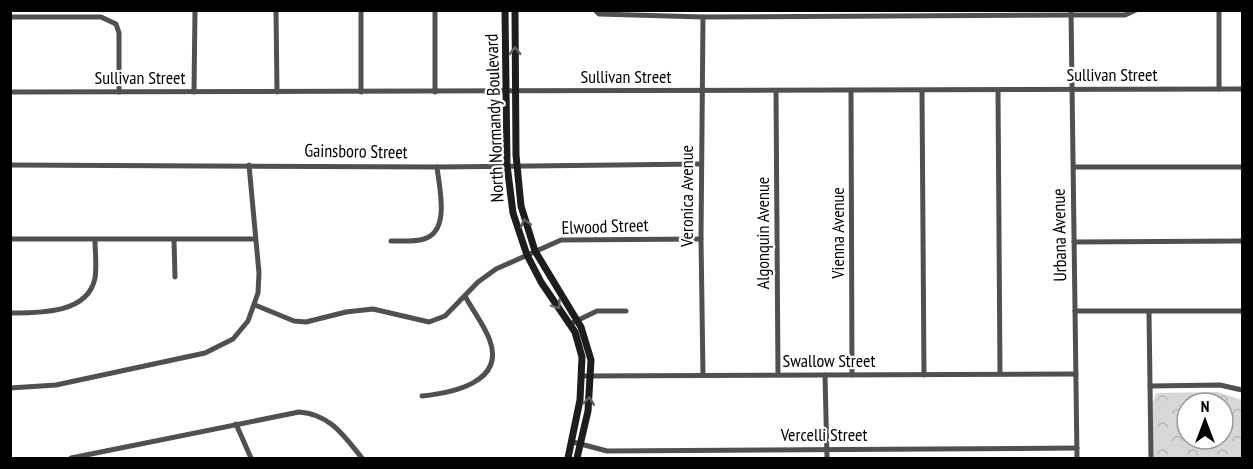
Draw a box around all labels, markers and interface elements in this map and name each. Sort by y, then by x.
street label: North Normandy Boulevard [480,33,508,203]
one-way arrow [509,46,521,55]
street label: Sullivan Street [1067,63,1158,86]
street label: Sullivan Street [581,65,672,88]
street label: Sullivan Street [95,66,186,89]
street label: Gainsboro Street [304,139,408,163]
street label: Veronica Avenue [675,145,698,248]
street label: Algonquin Avenue [751,177,774,289]
street label: Vienna Avenue [826,187,849,280]
street label: Urbana Avenue [1047,188,1071,282]
street label: Elwood Street [561,213,649,239]
one-way arrow [520,218,533,228]
one-way arrow [550,299,561,310]
street label: Swallow Street [783,349,875,372]
north arrow [1175,391,1235,451]
text: N [1201,396,1209,416]
one-way arrow [582,397,594,406]
street label: Vercelli Street [780,423,867,446]

